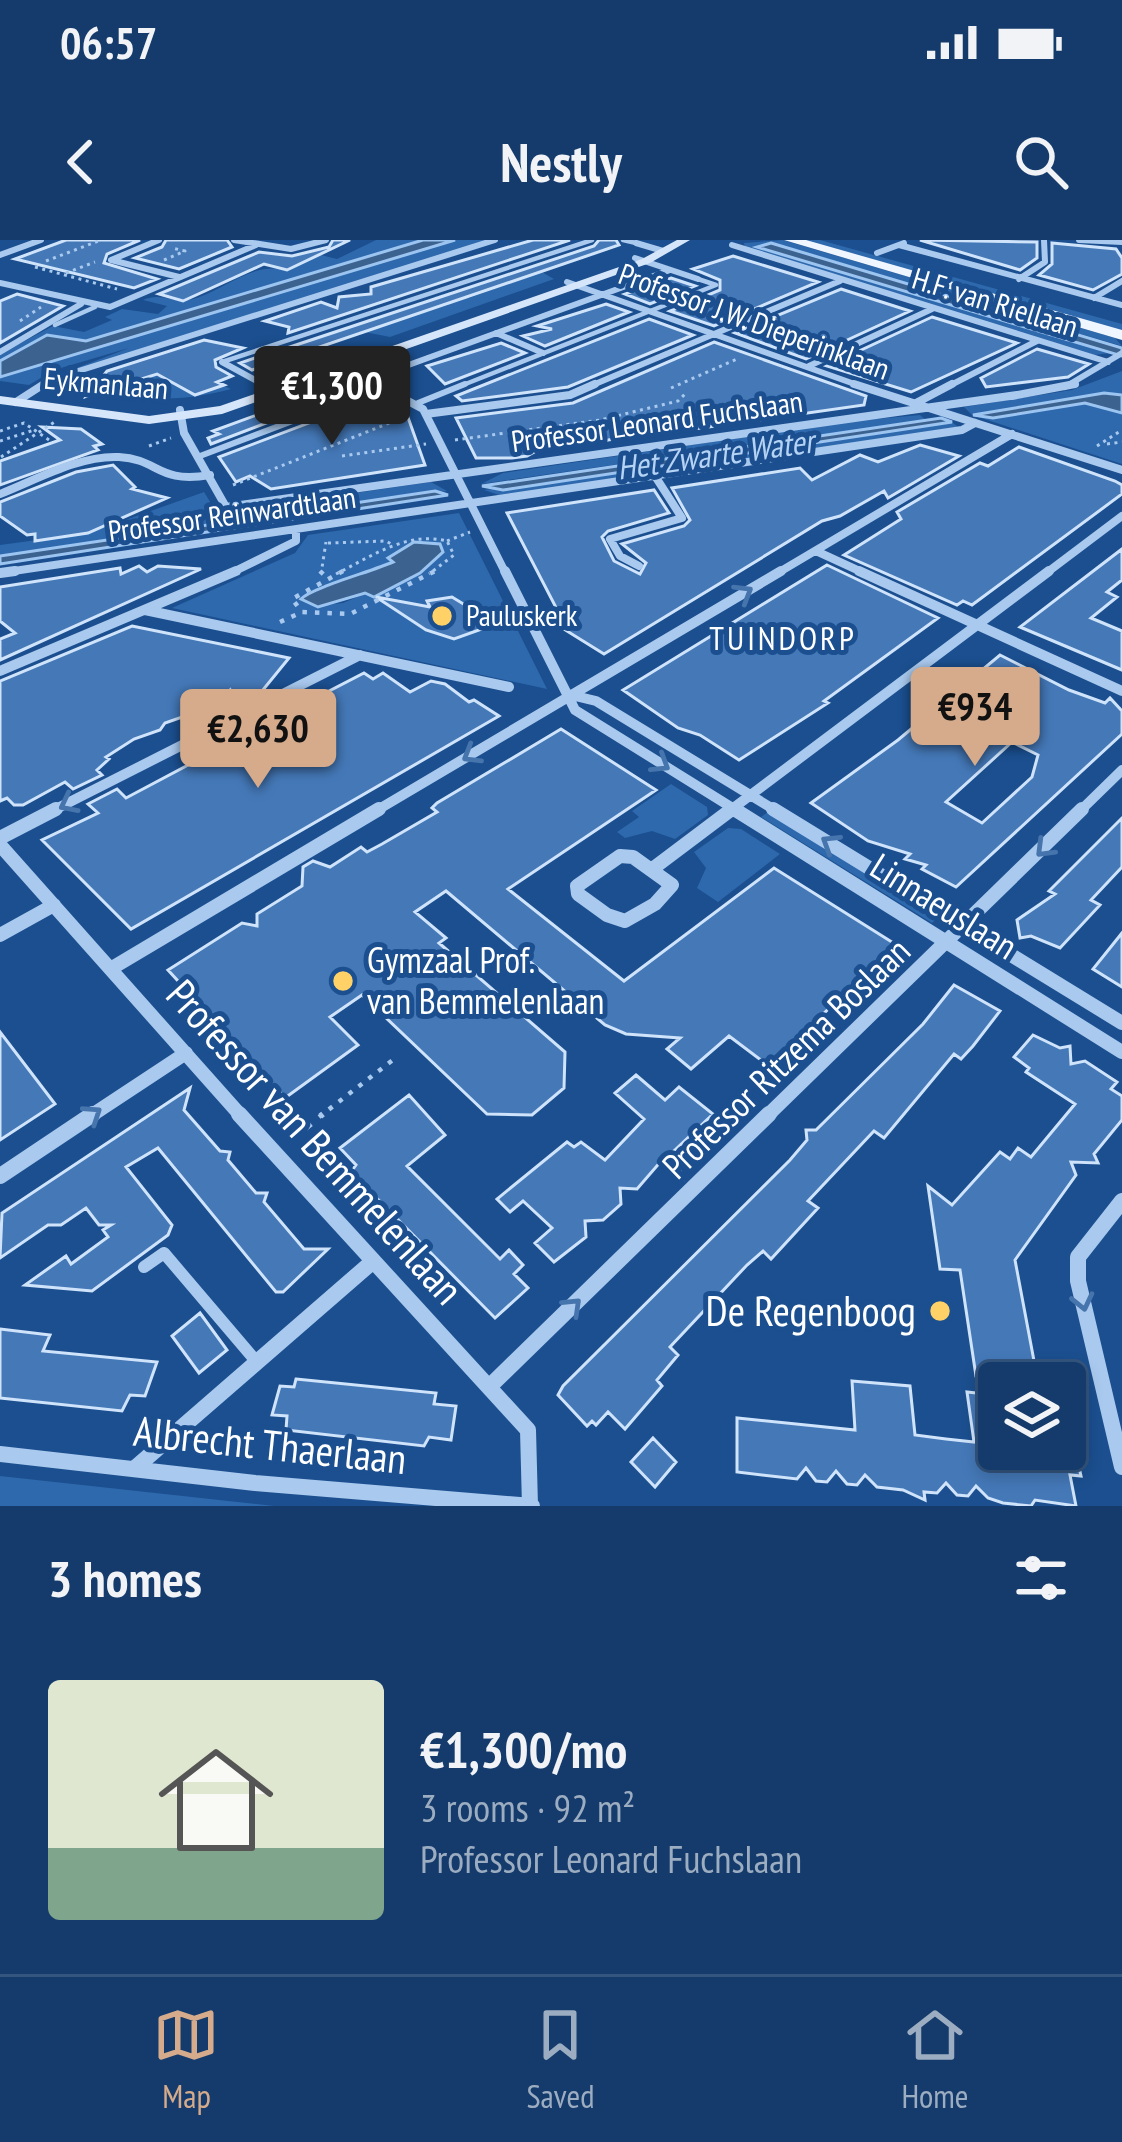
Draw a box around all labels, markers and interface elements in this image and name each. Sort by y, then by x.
text: 06:57 [60,13,157,71]
text: Nestly [500,127,622,197]
icon: back [48,129,114,195]
icon: search [1008,129,1074,195]
street label: Professor J.W. Dieperinklaan [614,253,895,388]
street label: H.F. van Riellaan [908,258,1083,345]
pin: €1,300 [234,346,430,448]
street label: Eykmanlaan [42,358,170,407]
text: €1,300 [281,359,383,410]
street label: Professor Leonard Fuchslaan [509,381,805,460]
water label: Het Zwarte Water [614,418,820,489]
street label: Professor Reinwardtlaan [105,477,358,550]
one-way arrow [731,585,753,607]
place label: Pauluskerk [466,595,578,634]
marker: Pauluskerk [429,603,455,629]
district label: TUINDORP [709,616,857,659]
pin: €934 [904,667,1046,769]
text: €934 [938,680,1012,731]
pin: €2,630 [160,689,356,791]
text: €2,630 [207,702,309,753]
one-way arrow [462,741,484,763]
one-way arrow [648,750,670,772]
one-way arrow [59,789,81,812]
one-way arrow [1036,834,1058,856]
one-way arrow [821,835,843,857]
street label: Linnaeuslaan [862,842,1026,969]
street label: Professor Ritzema Boslaan [652,927,920,1188]
place label: Gymzaal Prof. van Bemmelenlaan [367,936,604,1024]
street label: Professor van Bemmelenlaan [155,968,476,1316]
marker: Gymzaal Prof. van Bemmelenlaan [330,968,356,994]
one-way arrow [80,1107,102,1129]
place label: De Regenboog [706,1283,916,1338]
one-way arrow [1069,1292,1094,1312]
one-way arrow [559,1298,581,1320]
marker: De Regenboog [927,1298,953,1324]
map controls [978,1362,1086,1470]
button: layers [978,1362,1086,1470]
street label: Albrecht Thaerlaan [131,1403,409,1486]
text: 3 homes [48,1545,202,1611]
icon: filters [1008,1545,1074,1611]
text: €1,300/mo [420,1716,627,1782]
icon: home [144,1728,288,1872]
text: 3 rooms · 92 m² [420,1782,635,1833]
text: Professor Leonard Fuchslaan [420,1833,802,1884]
tab: Map [153,2002,219,2117]
tab: Saved [526,2002,594,2117]
tab: Home [901,2002,968,2117]

